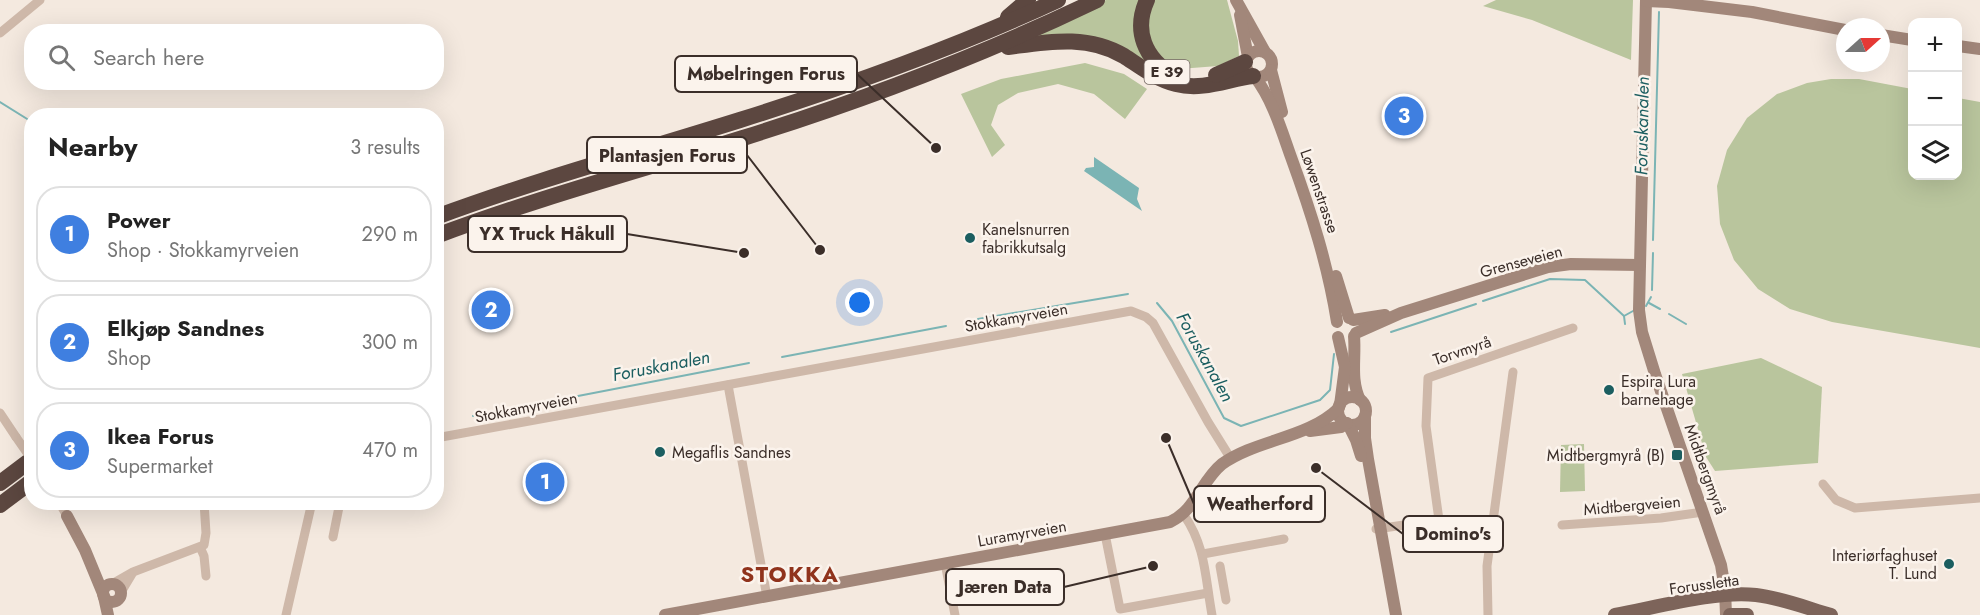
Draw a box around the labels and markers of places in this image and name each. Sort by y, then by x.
callout: Møbelringen Forus [675,56,857,92]
pin: 3 [1384,94,1424,138]
callout: Plantasjen Forus [587,137,747,173]
callout: YX Truck Håkull [468,216,627,252]
place label: Kanelsnurren fabrikkutsalg [982,218,1070,259]
marker: Kanelsnurren fabrikkutsalg [963,231,977,245]
pin: 2 [472,288,510,332]
place label: Espira Lura barnehage [1621,370,1696,411]
marker: Espira Lura barnehage [1602,383,1616,397]
place label: Megaflis Sandnes [672,441,791,464]
place label: Midtbergmyrå (B) [1547,444,1665,467]
marker: Megaflis Sandnes [653,445,667,459]
marker: Midtbergmyrå (B) [1670,448,1684,462]
pin: 1 [526,460,564,504]
callout: Weatherford [1194,486,1325,522]
callout: Domino's [1403,516,1503,552]
place label: Interiørfaghuset T. Lund [1832,544,1937,585]
marker: Interiørfaghuset T. Lund [1942,557,1956,571]
callout: Jæren Data [946,569,1064,605]

